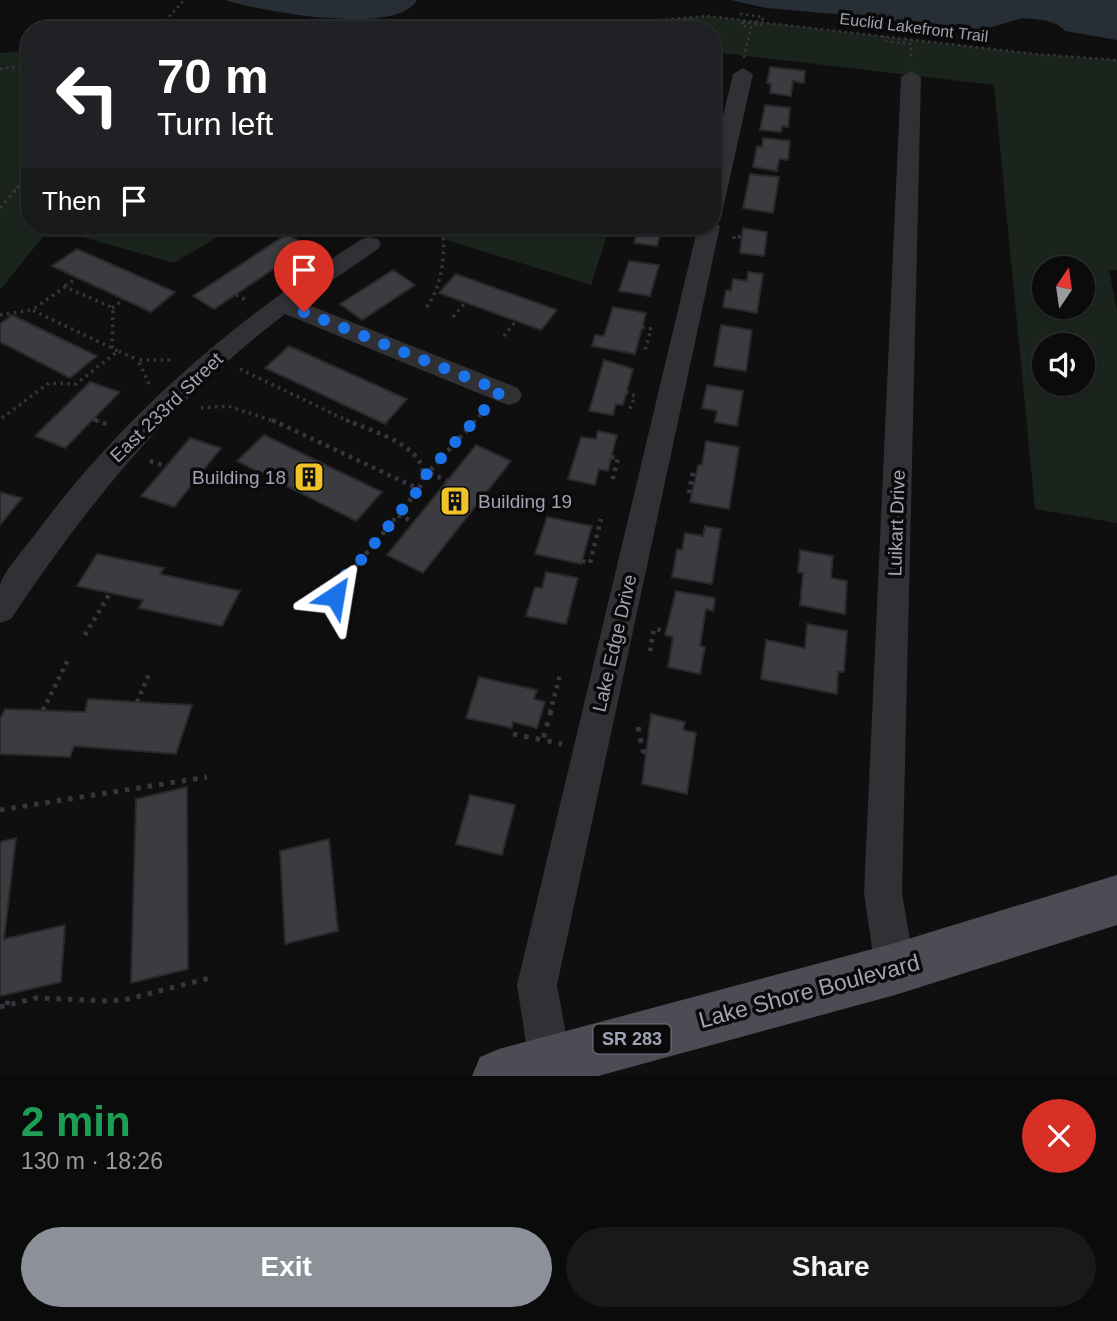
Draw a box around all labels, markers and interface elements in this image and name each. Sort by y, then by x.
street label: Euclid Lakefront Trail [839,10,989,45]
icon: left [42,49,133,140]
text: 70 m [157,49,269,103]
text: Turn left [157,106,273,142]
icon: arrive [115,182,153,220]
text: Then [42,186,101,216]
pin [274,240,334,312]
icon: arrive [285,251,323,289]
north arrow [1032,256,1096,318]
map controls [1032,256,1095,396]
button: sound [1032,333,1095,396]
street label: East 233rd Street [106,348,227,466]
building icon: Building 18 [292,460,326,494]
place label: Building 18 [192,467,286,488]
street label: Luikart Drive [884,469,909,577]
building icon: Building 19 [438,484,472,518]
place label: Building 19 [478,491,572,512]
position arrow [298,559,372,633]
street label: Lake Edge Drive [588,572,641,714]
street label: Lake Shore Boulevard [696,949,922,1033]
road number: SR 283 [594,1024,670,1054]
text: 2 min [21,1098,131,1145]
button: close [1022,1099,1096,1173]
text: 130 m · 18:26 [21,1148,163,1174]
button: Exit [21,1227,552,1307]
button: Share [566,1227,1096,1307]

